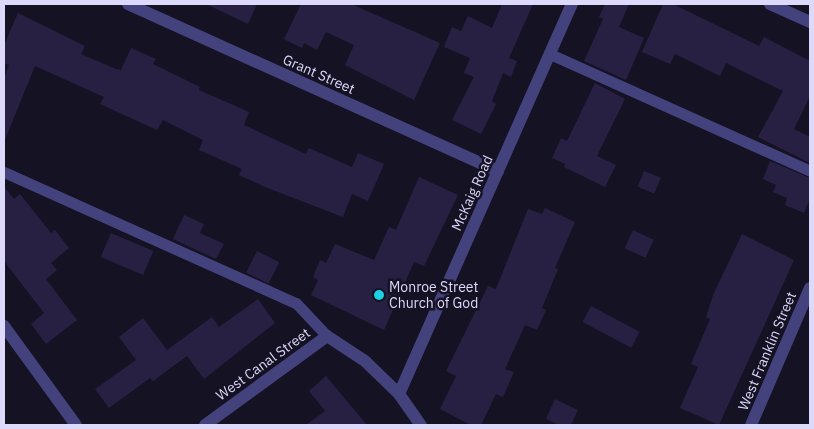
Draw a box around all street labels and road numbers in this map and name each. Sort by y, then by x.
street label: Grant Street [280,51,358,97]
street label: McKaig Road [448,153,496,233]
street label: West Franklin Street [734,289,800,413]
street label: West Canal Street [213,324,313,404]

